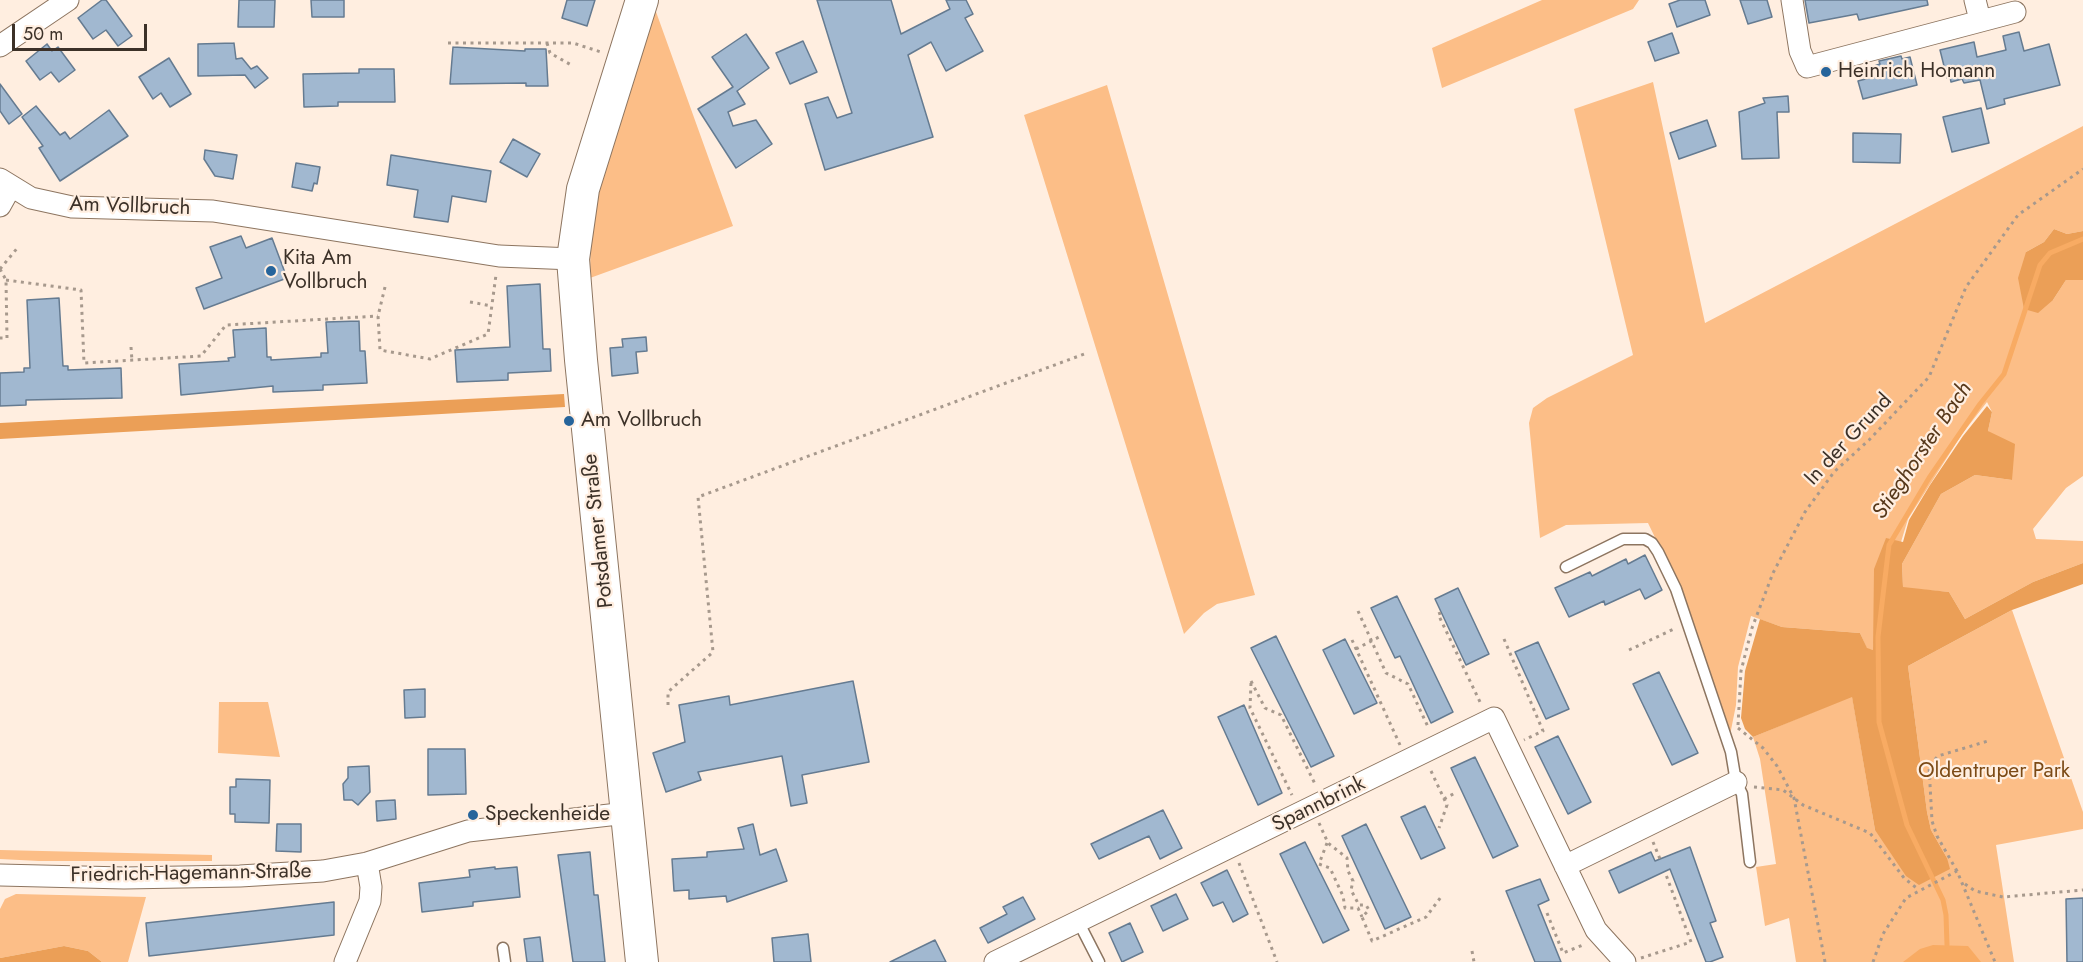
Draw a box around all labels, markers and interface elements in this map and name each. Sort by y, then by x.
scale bar [15,12,150,50]
text: 50 m [23,21,63,47]
place label: Heinrich Homann [1838,59,1995,85]
marker: Heinrich Homann [1819,65,1833,79]
street label: Am Vollbruch [69,192,191,222]
place label: Kita Am Vollbruch [283,246,368,296]
marker: Kita Am Vollbruch [264,264,278,278]
water label: Stieghorster Bach [1867,377,1979,525]
street label: In der Grund [1800,389,1898,491]
place label: Am Vollbruch [581,408,702,434]
marker: Am Vollbruch [562,414,576,428]
street label: Potsdamer Straße [578,453,620,609]
park label: Oldentruper Park [1918,759,2070,785]
street label: Spannbrink [1268,772,1370,838]
place label: Speckenheide [485,802,610,828]
marker: Speckenheide [466,808,480,822]
street label: Friedrich-Hagemann-Straße [70,859,312,889]

